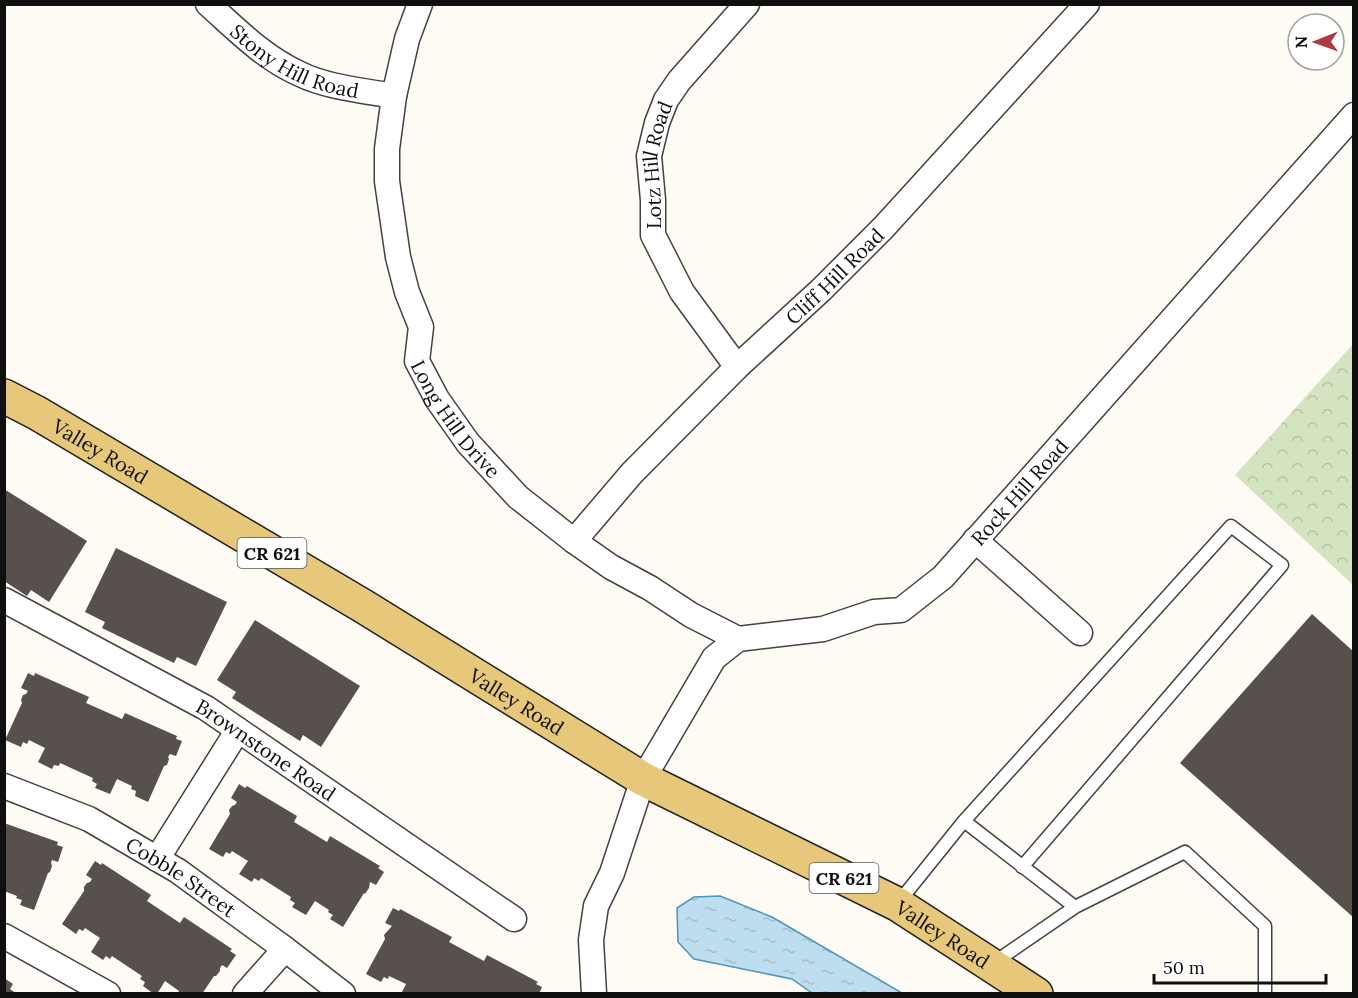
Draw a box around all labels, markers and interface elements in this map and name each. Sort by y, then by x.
north arrow [1286,12,1346,72]
street label: Stony Hill Road [225,18,361,103]
text: N [1291,36,1311,49]
street label: Lotz Hill Road [637,97,677,229]
street label: Cliff Hill Road [780,222,889,329]
street label: Long Hill Drive [406,355,506,483]
street label: Valley Road [47,412,153,489]
street label: Rock Hill Road [965,433,1073,550]
road number: CR 621 [238,538,306,568]
street label: Valley Road [464,662,569,740]
street label: Brownstone Road [192,693,341,806]
street label: Cobble Street [122,831,242,922]
road number: CR 621 [810,863,878,893]
street label: Valley Road [891,894,995,973]
scale bar [1154,947,1326,985]
text: 50 m [1163,956,1205,979]

